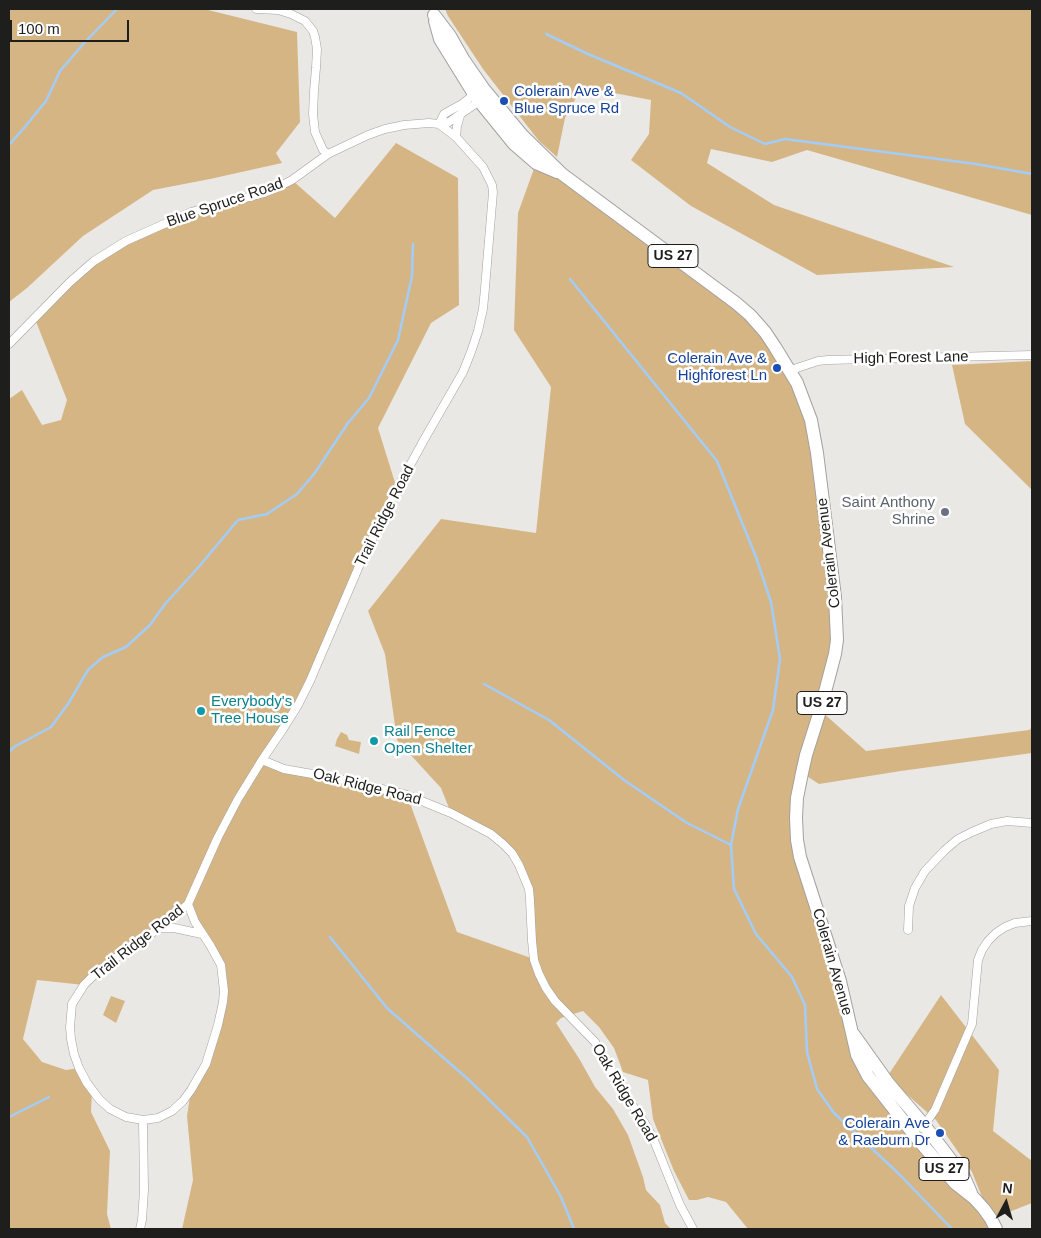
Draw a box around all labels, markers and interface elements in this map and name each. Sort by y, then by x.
scale bar [12,10,131,42]
text: 100 m [18,20,60,37]
place label: Colerain Ave & Blue Spruce Rd [514,83,619,118]
marker: Colerain Ave & Blue Spruce Rd [498,95,510,107]
street label: Blue Spruce Road [165,175,285,231]
road number: US 27 [648,245,698,268]
street label: High Forest Lane [853,348,969,368]
place label: Colerain Ave & Highforest Ln [667,350,767,385]
marker: Colerain Ave & Highforest Ln [771,362,783,374]
street label: Trail Ridge Road [352,462,418,570]
place label: Saint Anthony Shrine [842,494,935,529]
street label: Colerain Avenue [813,497,845,609]
marker: Saint Anthony Shrine [939,506,951,518]
road number: US 27 [797,691,847,714]
place label: Everybody's Tree House [211,693,292,728]
marker: Everybody's Tree House [195,705,207,717]
place label: Rail Fence Open Shelter [384,723,472,758]
marker: Rail Fence Open Shelter [368,735,380,747]
street label: Oak Ridge Road [311,765,423,809]
street label: Trail Ridge Road [88,901,188,985]
street label: Colerain Avenue [808,906,856,1018]
street label: Oak Ridge Road [588,1041,660,1145]
place label: Colerain Ave & Raeburn Dr [838,1115,930,1150]
marker: Colerain Ave & Raeburn Dr [934,1127,946,1139]
road number: US 27 [919,1158,969,1180]
north arrow [981,1178,1031,1228]
text: N [1002,1180,1013,1197]

